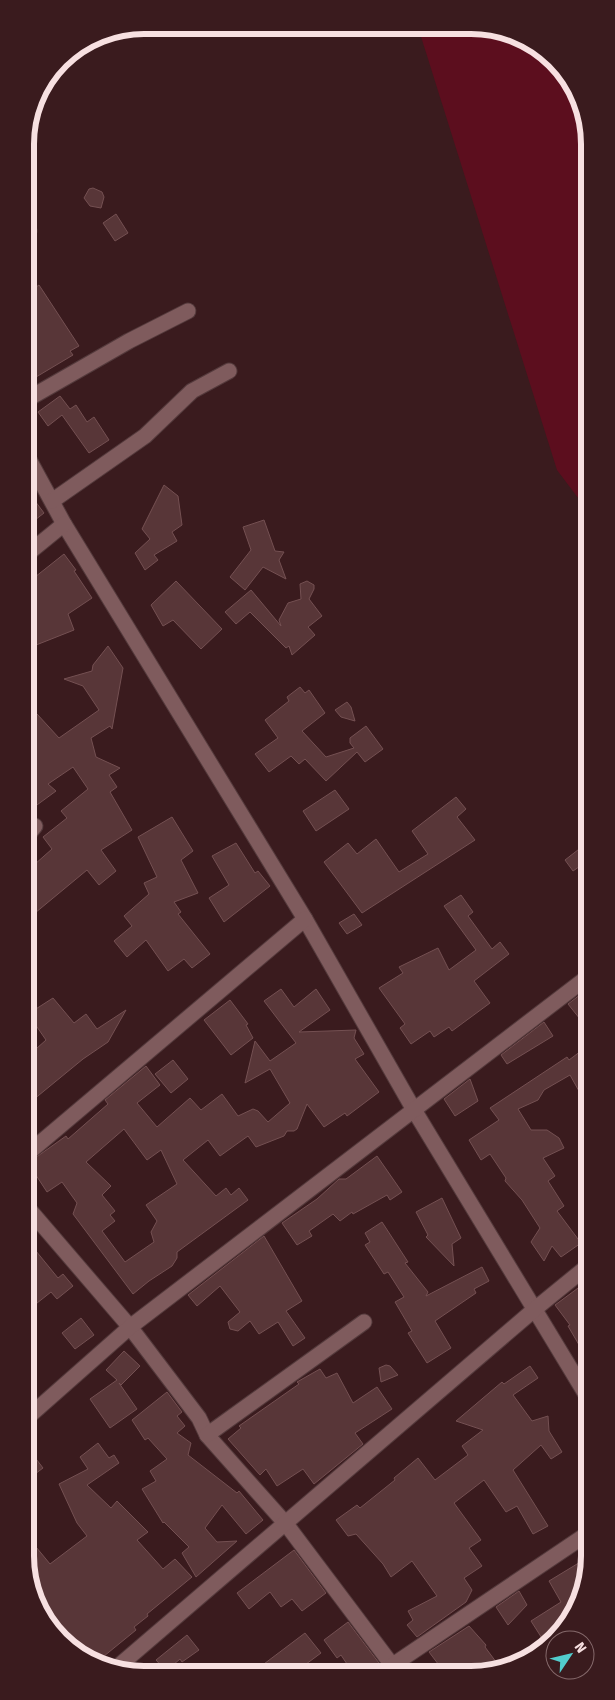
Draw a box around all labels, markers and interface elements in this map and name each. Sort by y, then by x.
north arrow [545,1630,595,1680]
text: N [571,1639,590,1657]

